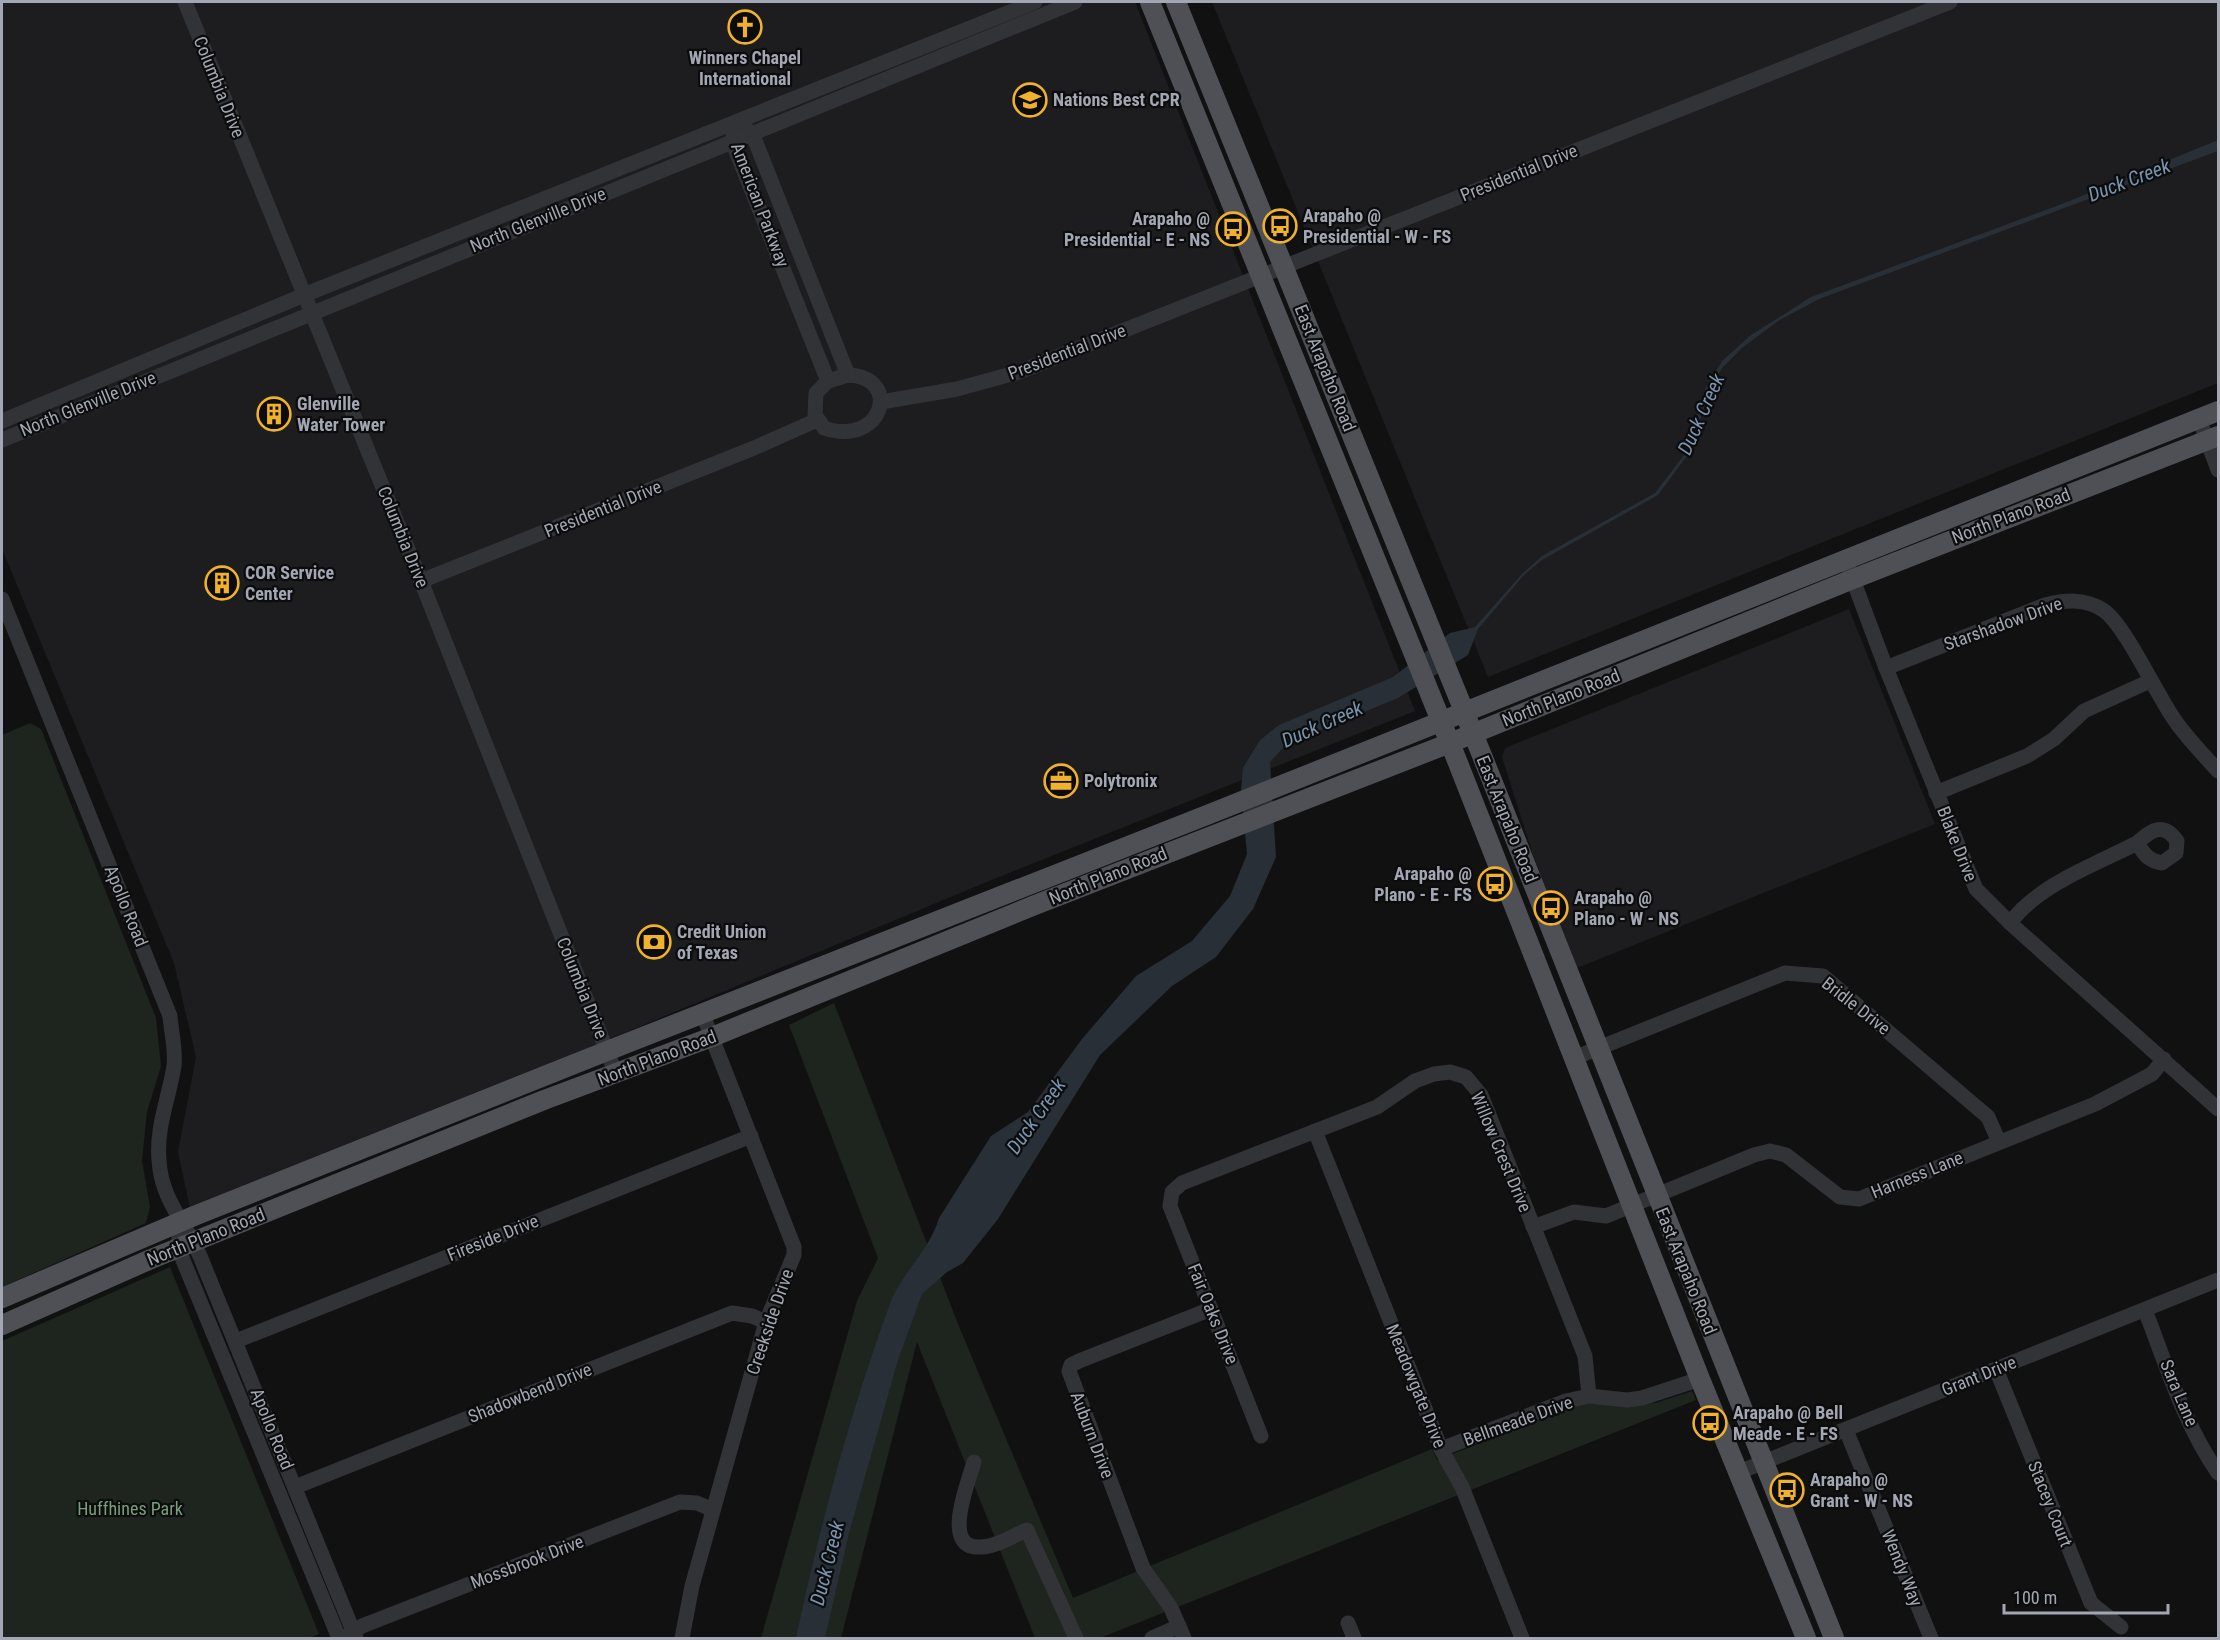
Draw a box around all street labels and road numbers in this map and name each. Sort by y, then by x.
street label: Columbia Drive [190,33,249,140]
street label: Presidential Drive [1457,139,1580,206]
street label: American Parkway [727,140,794,270]
street label: North Glenville Drive [467,183,609,256]
street label: East Arapaho Road [1290,301,1360,434]
street label: Presidential Drive [1005,319,1129,384]
street label: North Glenville Drive [17,367,159,440]
street label: Presidential Drive [541,475,664,542]
street label: Columbia Drive [374,483,433,590]
street label: North Plano Road [1949,483,2073,548]
street label: Starshadow Drive [1941,592,2065,655]
street label: North Plano Road [1499,664,1623,731]
street label: East Arapaho Road [1472,752,1542,885]
street label: Blake Drive [1933,803,1982,884]
street label: North Plano Road [1046,842,1170,909]
street label: Apollo Road [101,862,152,950]
street label: Columbia Drive [553,934,612,1041]
street label: Bridle Drive [1818,972,1895,1039]
street label: North Plano Road [595,1025,719,1090]
street label: Willow Crest Drive [1467,1089,1536,1215]
street label: Harness Lane [1868,1147,1966,1202]
street label: North Plano Road [144,1203,268,1270]
street label: East Arapaho Road [1651,1204,1721,1337]
street label: Fireside Drive [444,1210,541,1265]
street label: Fair Oaks Drive [1184,1260,1243,1367]
street label: Creekside Drive [742,1266,797,1377]
street label: Meadowgate Drive [1382,1321,1451,1451]
street label: Grant Drive [1938,1351,2019,1400]
street label: Sara Lane [2156,1356,2203,1429]
street label: Shadowbend Drive [465,1358,595,1427]
street label: Apollo Road [247,1385,298,1473]
street label: Auburn Drive [1066,1389,1119,1481]
street label: Bellmeade Drive [1460,1391,1575,1450]
street label: Stacey Court [2024,1458,2077,1550]
street label: Wendy Way [1878,1527,1927,1610]
street label: Mossbrook Drive [467,1530,586,1593]

